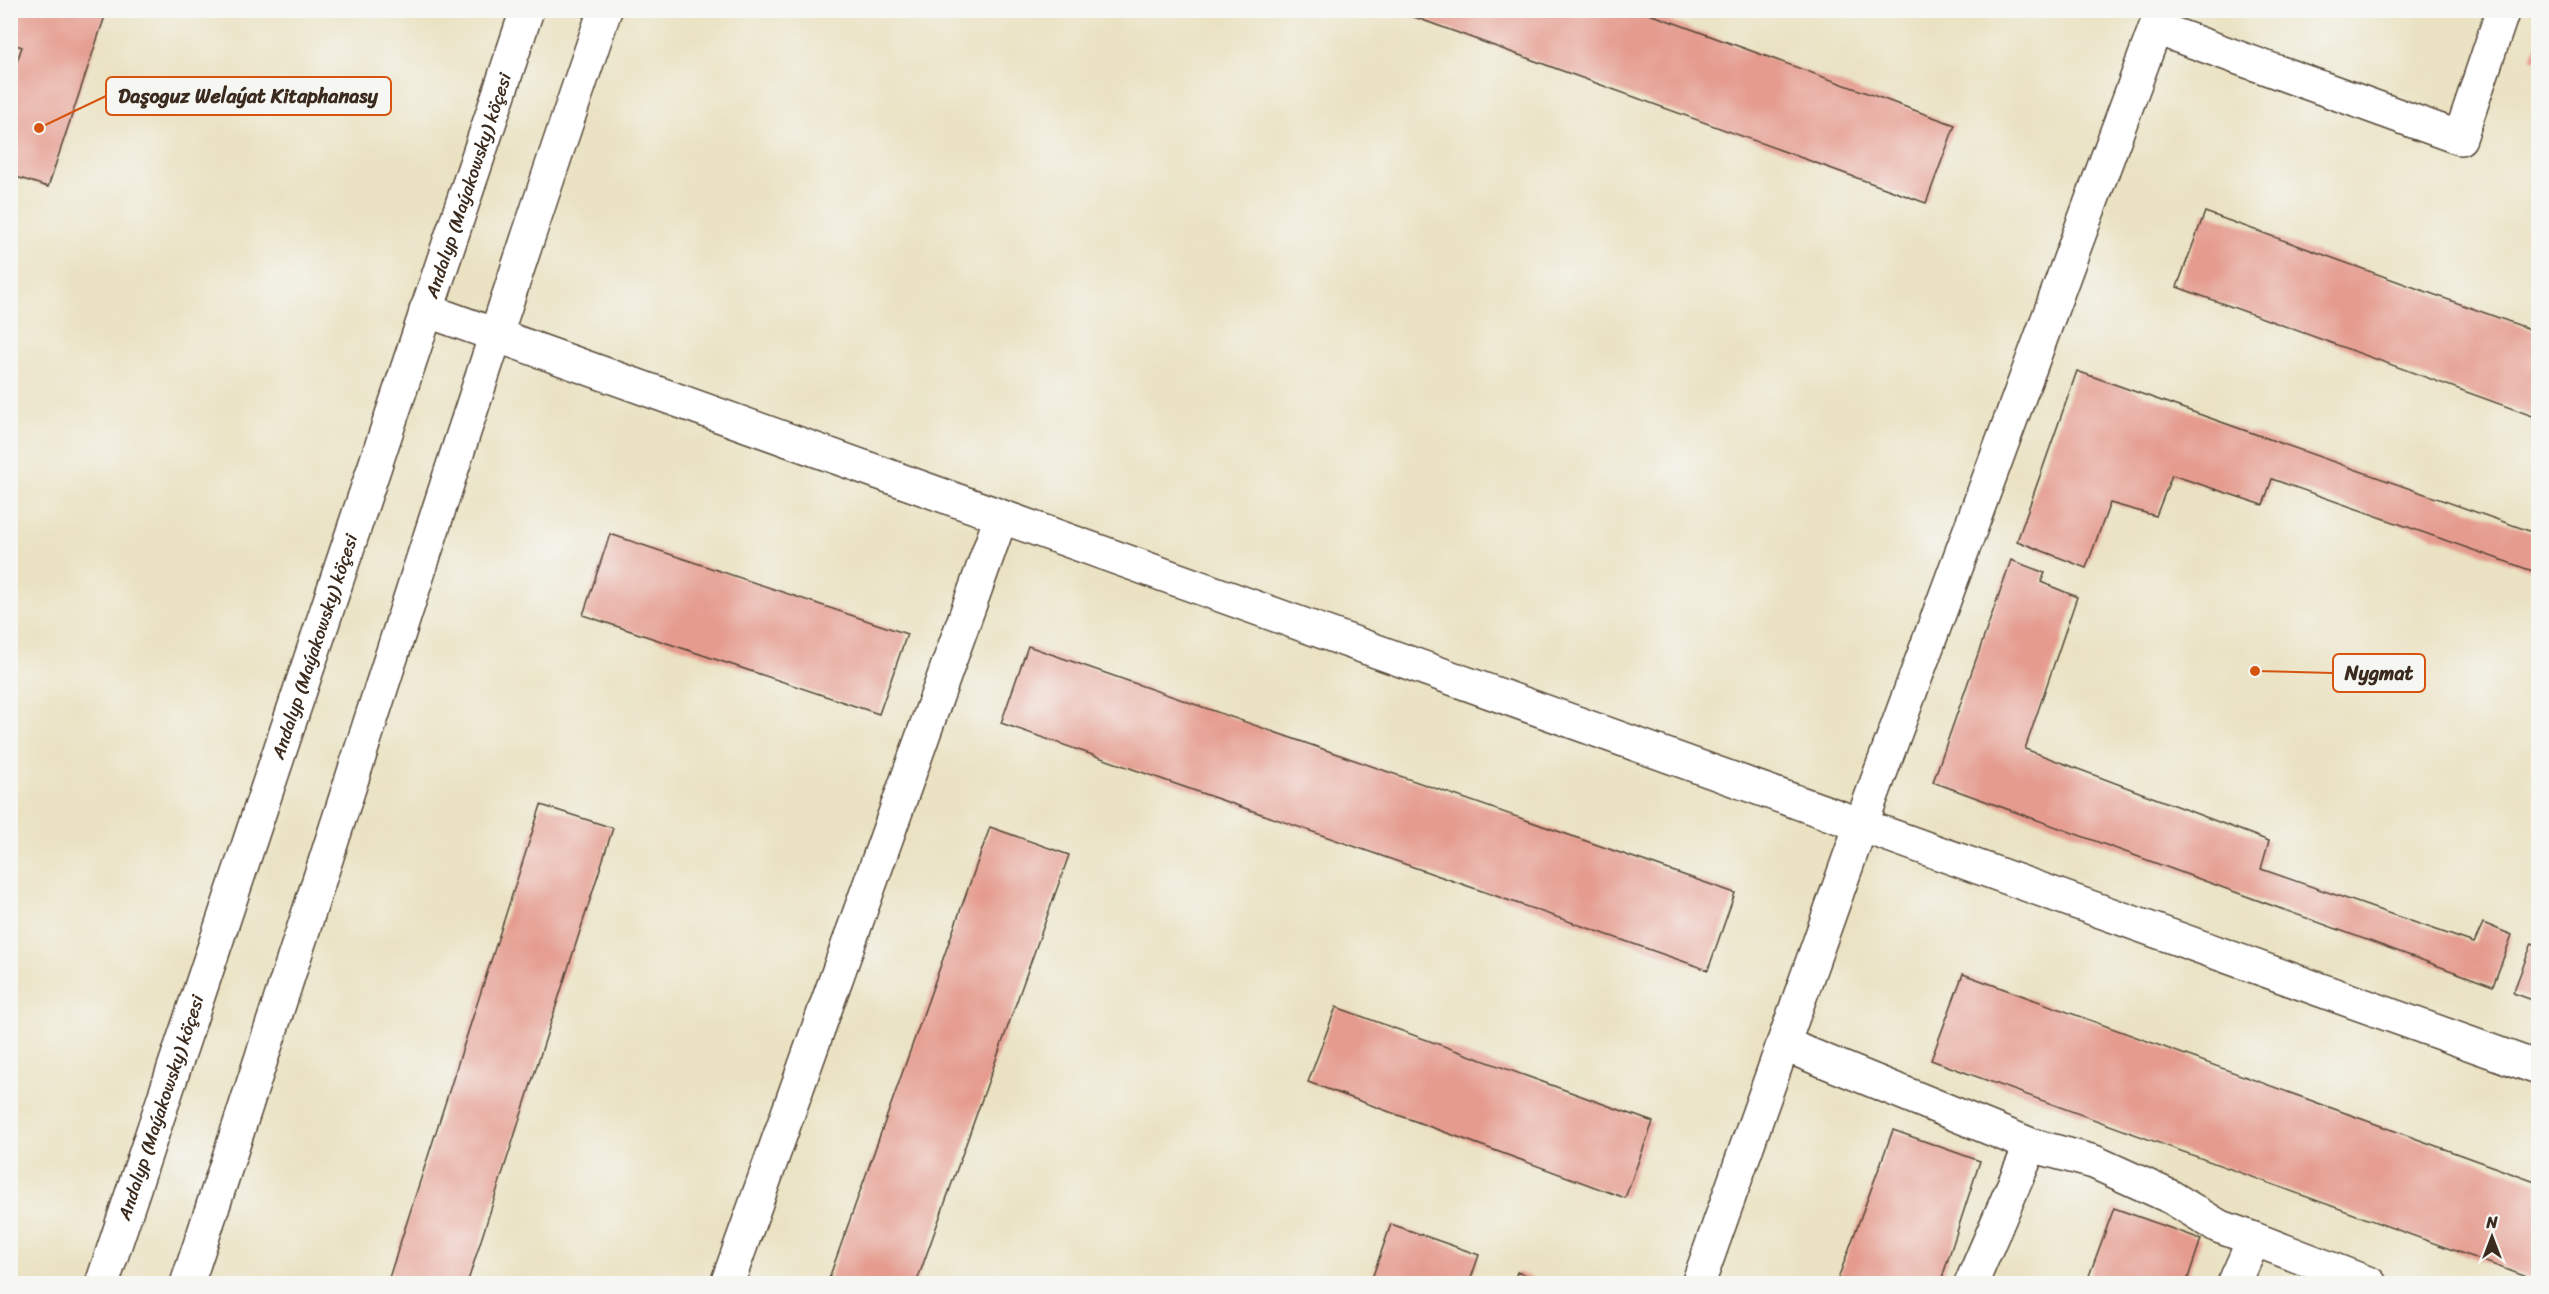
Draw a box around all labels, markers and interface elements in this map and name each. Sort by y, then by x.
street label: Andalyp (Maýakowsky) köçesi [416,68,521,303]
callout: Daşoguz Welaýat Kitaphanasy [106,77,391,115]
text: Daşoguz Welaýat Kitaphanasy [118,79,378,114]
street label: Andalyp (Maýakowsky) köçesi [262,529,367,764]
callout: Nygmat [2333,654,2425,692]
text: Nygmat [2344,656,2413,691]
street label: Andalyp (Maýakowsky) köçesi [108,990,214,1225]
north arrow [2462,1207,2522,1267]
text: N [2485,1208,2498,1237]

